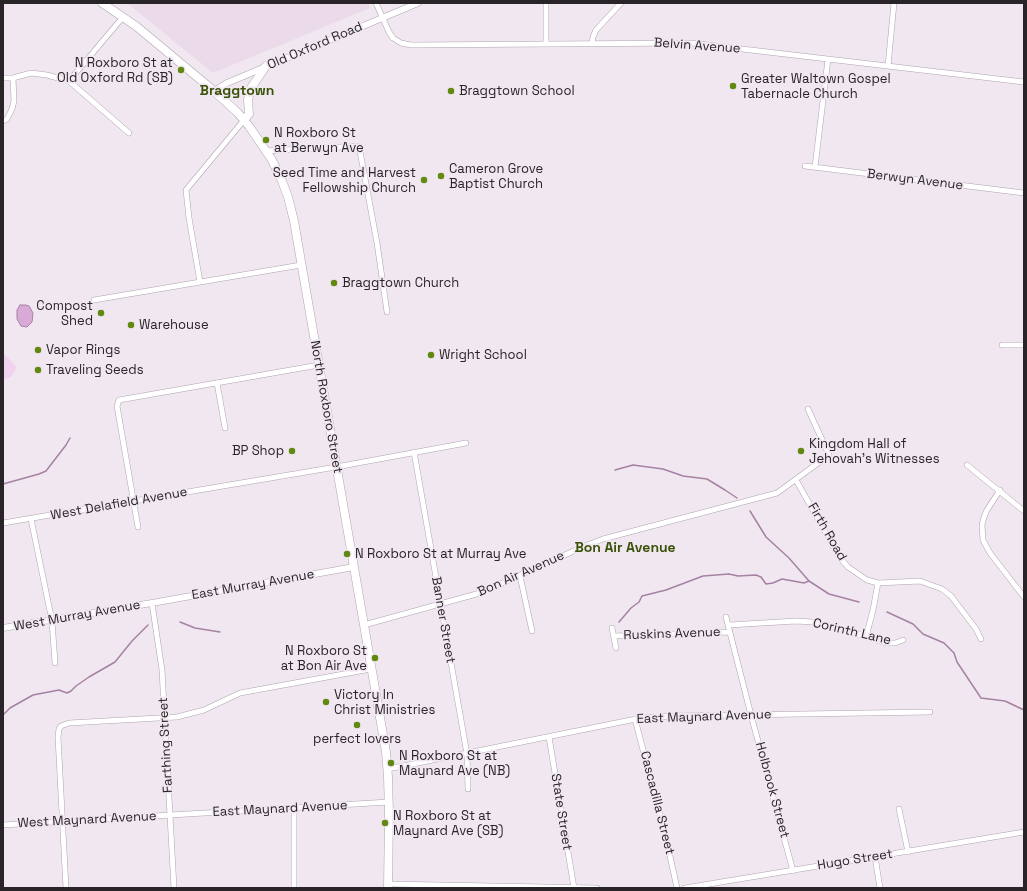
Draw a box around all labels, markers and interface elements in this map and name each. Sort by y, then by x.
street label: Old Oxford Road [265,19,365,73]
street label: Belvin Avenue [653,35,741,57]
place label: N Roxboro St at Old Oxford Rd (SB) [57,55,173,86]
marker: N Roxboro St at Old Oxford Rd (SB) [176,65,186,75]
place label: Greater Waltown Gospel Tabernacle Church [741,71,891,102]
marker: Greater Waltown Gospel Tabernacle Church [728,81,738,91]
district label: Braggtown [200,83,274,99]
place label: Braggtown School [459,83,575,99]
marker: Braggtown School [446,86,456,96]
place label: N Roxboro St at Berwyn Ave [274,125,364,156]
marker: N Roxboro St at Berwyn Ave [261,135,271,145]
place label: Cameron Grove Baptist Church [449,161,543,192]
place label: Seed Time and Harvest Fellowship Church [273,165,416,196]
street label: Berwyn Avenue [866,166,964,194]
marker: Cameron Grove Baptist Church [436,171,446,181]
marker: Seed Time and Harvest Fellowship Church [419,175,429,185]
place label: Braggtown Church [342,275,459,291]
marker: Braggtown Church [329,278,339,288]
place label: Compost Shed [36,298,93,329]
marker: Compost Shed [96,308,106,318]
place label: Warehouse [139,317,209,333]
marker: Warehouse [126,320,136,330]
street label: North Roxboro Street [307,339,345,475]
place label: Vapor Rings [46,342,120,358]
marker: Vapor Rings [33,345,43,355]
place label: Wright School [439,347,527,363]
marker: Wright School [426,350,436,360]
place label: Traveling Seeds [46,362,144,378]
marker: Traveling Seeds [33,365,43,375]
place label: Kingdom Hall of Jehovah’s Witnesses [809,436,940,467]
place label: BP Shop [232,443,284,459]
marker: BP Shop [287,446,297,456]
marker: Kingdom Hall of Jehovah’s Witnesses [796,446,806,456]
street label: West Delafield Avenue [49,484,189,524]
street label: Firth Road [804,500,850,564]
district label: Bon Air Avenue [574,540,676,556]
place label: N Roxboro St at Murray Ave [355,546,526,562]
street label: Bon Air Avenue [475,548,567,600]
marker: N Roxboro St at Murray Ave [342,549,352,559]
street label: East Murray Avenue [191,567,315,603]
street label: Banner Street [428,575,458,665]
street label: West Murray Avenue [13,597,141,635]
street label: Corinth Lane [811,615,893,649]
street label: Ruskins Avenue [623,625,721,643]
place label: N Roxboro St at Bon Air Ave [281,643,367,674]
marker: N Roxboro St at Bon Air Ave [370,653,380,663]
place label: Victory In Christ Ministries [334,687,435,718]
street label: Farthing Street [156,697,176,793]
marker: Victory In Christ Ministries [321,697,331,707]
street label: East Maynard Avenue [636,707,772,727]
marker: perfect lovers [352,720,362,730]
place label: perfect lovers [313,731,401,747]
street label: Holbrook Street [752,740,792,840]
place label: N Roxboro St at Maynard Ave (NB) [399,748,510,779]
street label: Cascadilla Street [637,750,677,856]
marker: N Roxboro St at Maynard Ave (NB) [386,758,396,768]
street label: State Street [547,773,575,851]
street label: East Maynard Avenue [212,798,348,820]
place label: N Roxboro St at Maynard Ave (SB) [393,808,503,839]
street label: West Maynard Avenue [17,809,157,831]
marker: N Roxboro St at Maynard Ave (SB) [380,818,390,828]
street label: Hugo Street [816,846,894,874]

